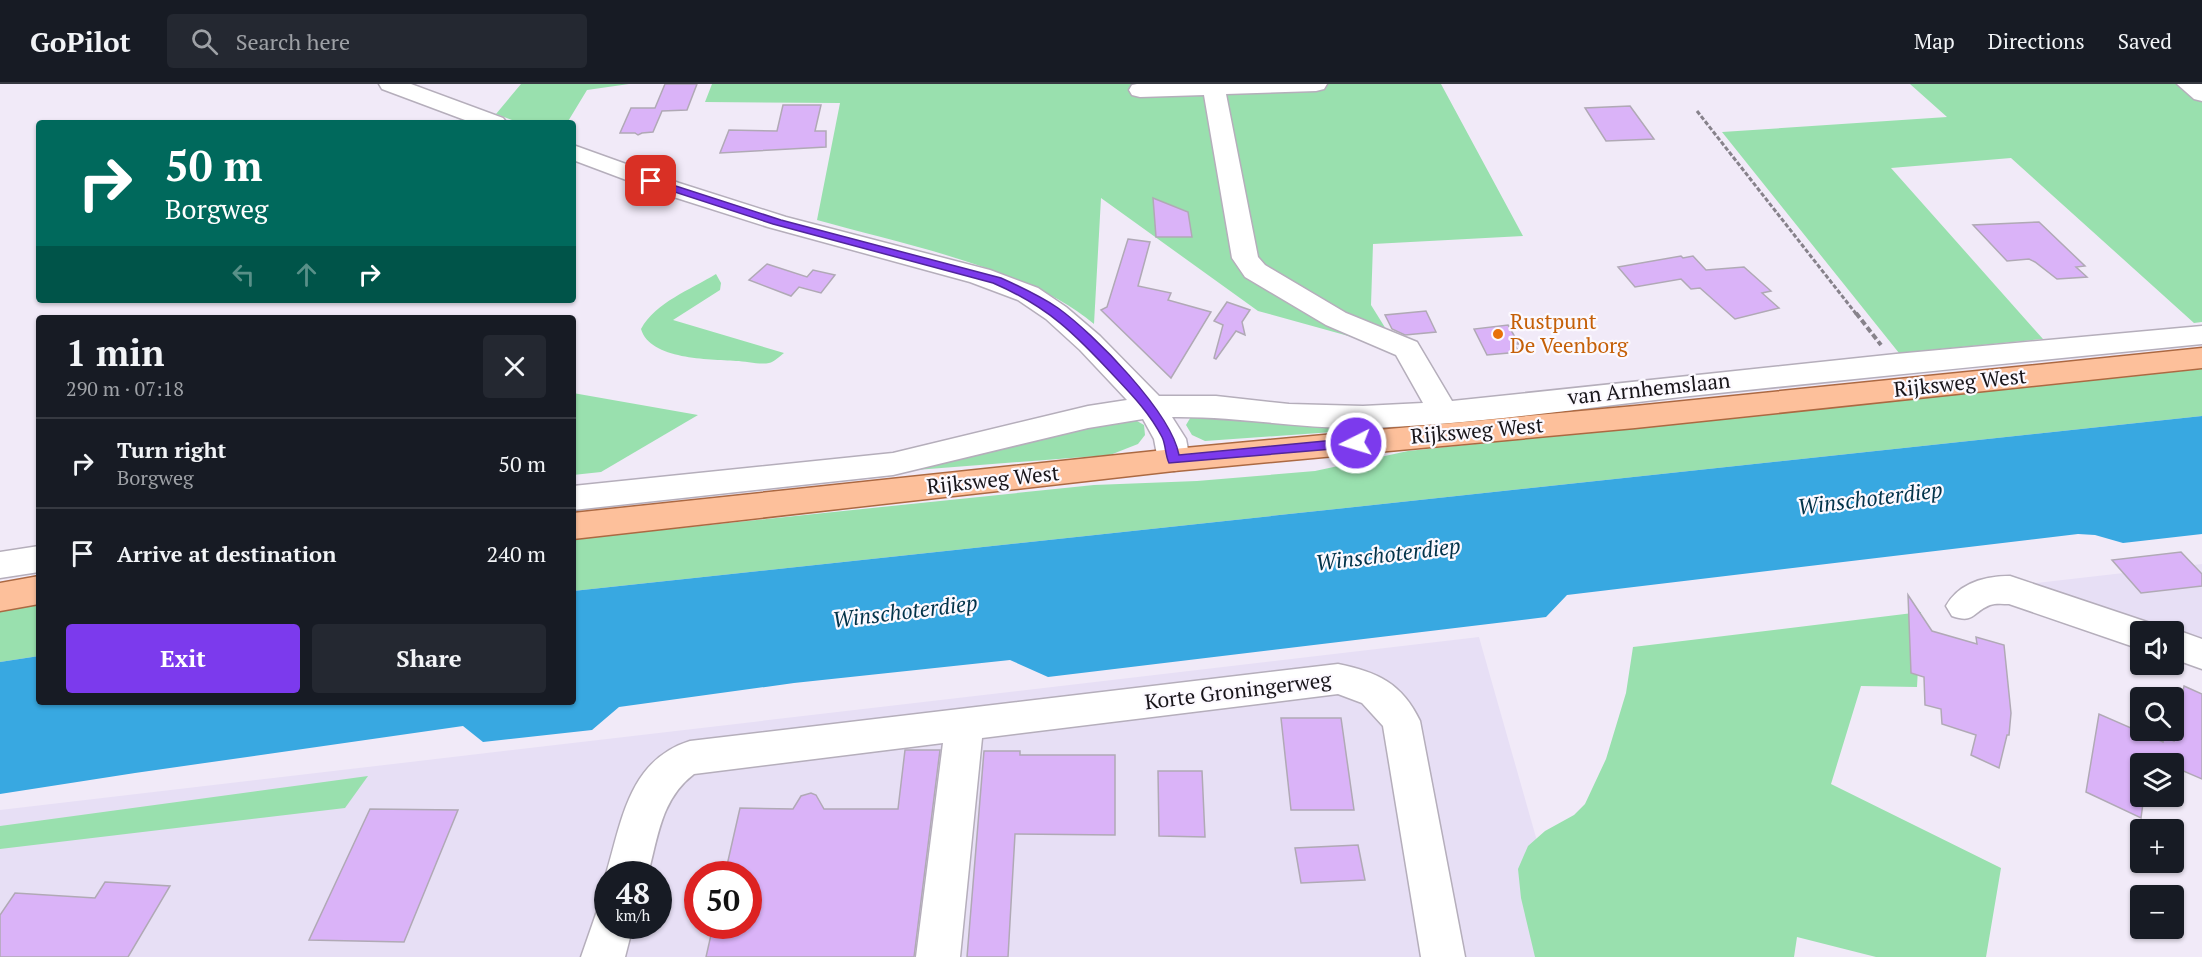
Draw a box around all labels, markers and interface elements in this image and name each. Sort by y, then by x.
search box [167,14,587,68]
text: GoPilot [30,23,131,60]
icon: search [188,25,221,58]
text: Search here [236,27,350,56]
text: Map [1914,27,1955,55]
text: Directions [1988,27,2085,55]
text: Saved [2118,27,2172,55]
text: 50 m [165,137,263,193]
icon: right [66,144,144,222]
pin [625,155,676,206]
icon: arrive [634,164,667,197]
text: Borgweg [165,191,268,227]
icon: left [227,258,260,291]
icon: ahead [290,258,323,291]
icon: right [353,258,386,291]
place label: Rustpunt De Veenborg [1510,307,1629,359]
marker: Rustpunt De Veenborg [1491,327,1505,341]
text: 1 min [66,329,164,376]
button: close [483,335,546,398]
street label: Rijksweg West [1892,361,2028,403]
street label: van Arnhemslaan [1565,365,1732,411]
text: 290 m · 07:18 [66,375,184,402]
street label: Rijksweg West [1409,410,1545,450]
position arrow [1324,411,1388,475]
text: Turn right [117,435,226,464]
icon: right [66,447,99,480]
text: 50 m [498,449,546,478]
street label: Rijksweg West [925,458,1061,500]
text: Borgweg [117,464,193,491]
water label: Winschoterdiep [1796,474,1944,521]
water label: Winschoterdiep [1314,530,1462,577]
icon: arrive [66,537,99,570]
text: Arrive at destination [117,539,336,568]
text: 240 m [486,539,546,568]
water label: Winschoterdiep [831,587,979,634]
map controls [2130,621,2184,939]
button: sound [2130,621,2184,675]
button: Exit [66,624,300,693]
button: Share [312,624,546,693]
street label: Korte Groningerweg [1143,665,1334,715]
button: search [2130,687,2184,741]
button: layers [2130,753,2184,807]
button: + [2130,819,2184,873]
speed limit sign: 50 [684,861,762,939]
text: 48 [616,873,650,913]
button: − [2130,885,2184,939]
text: km/h [616,905,650,925]

